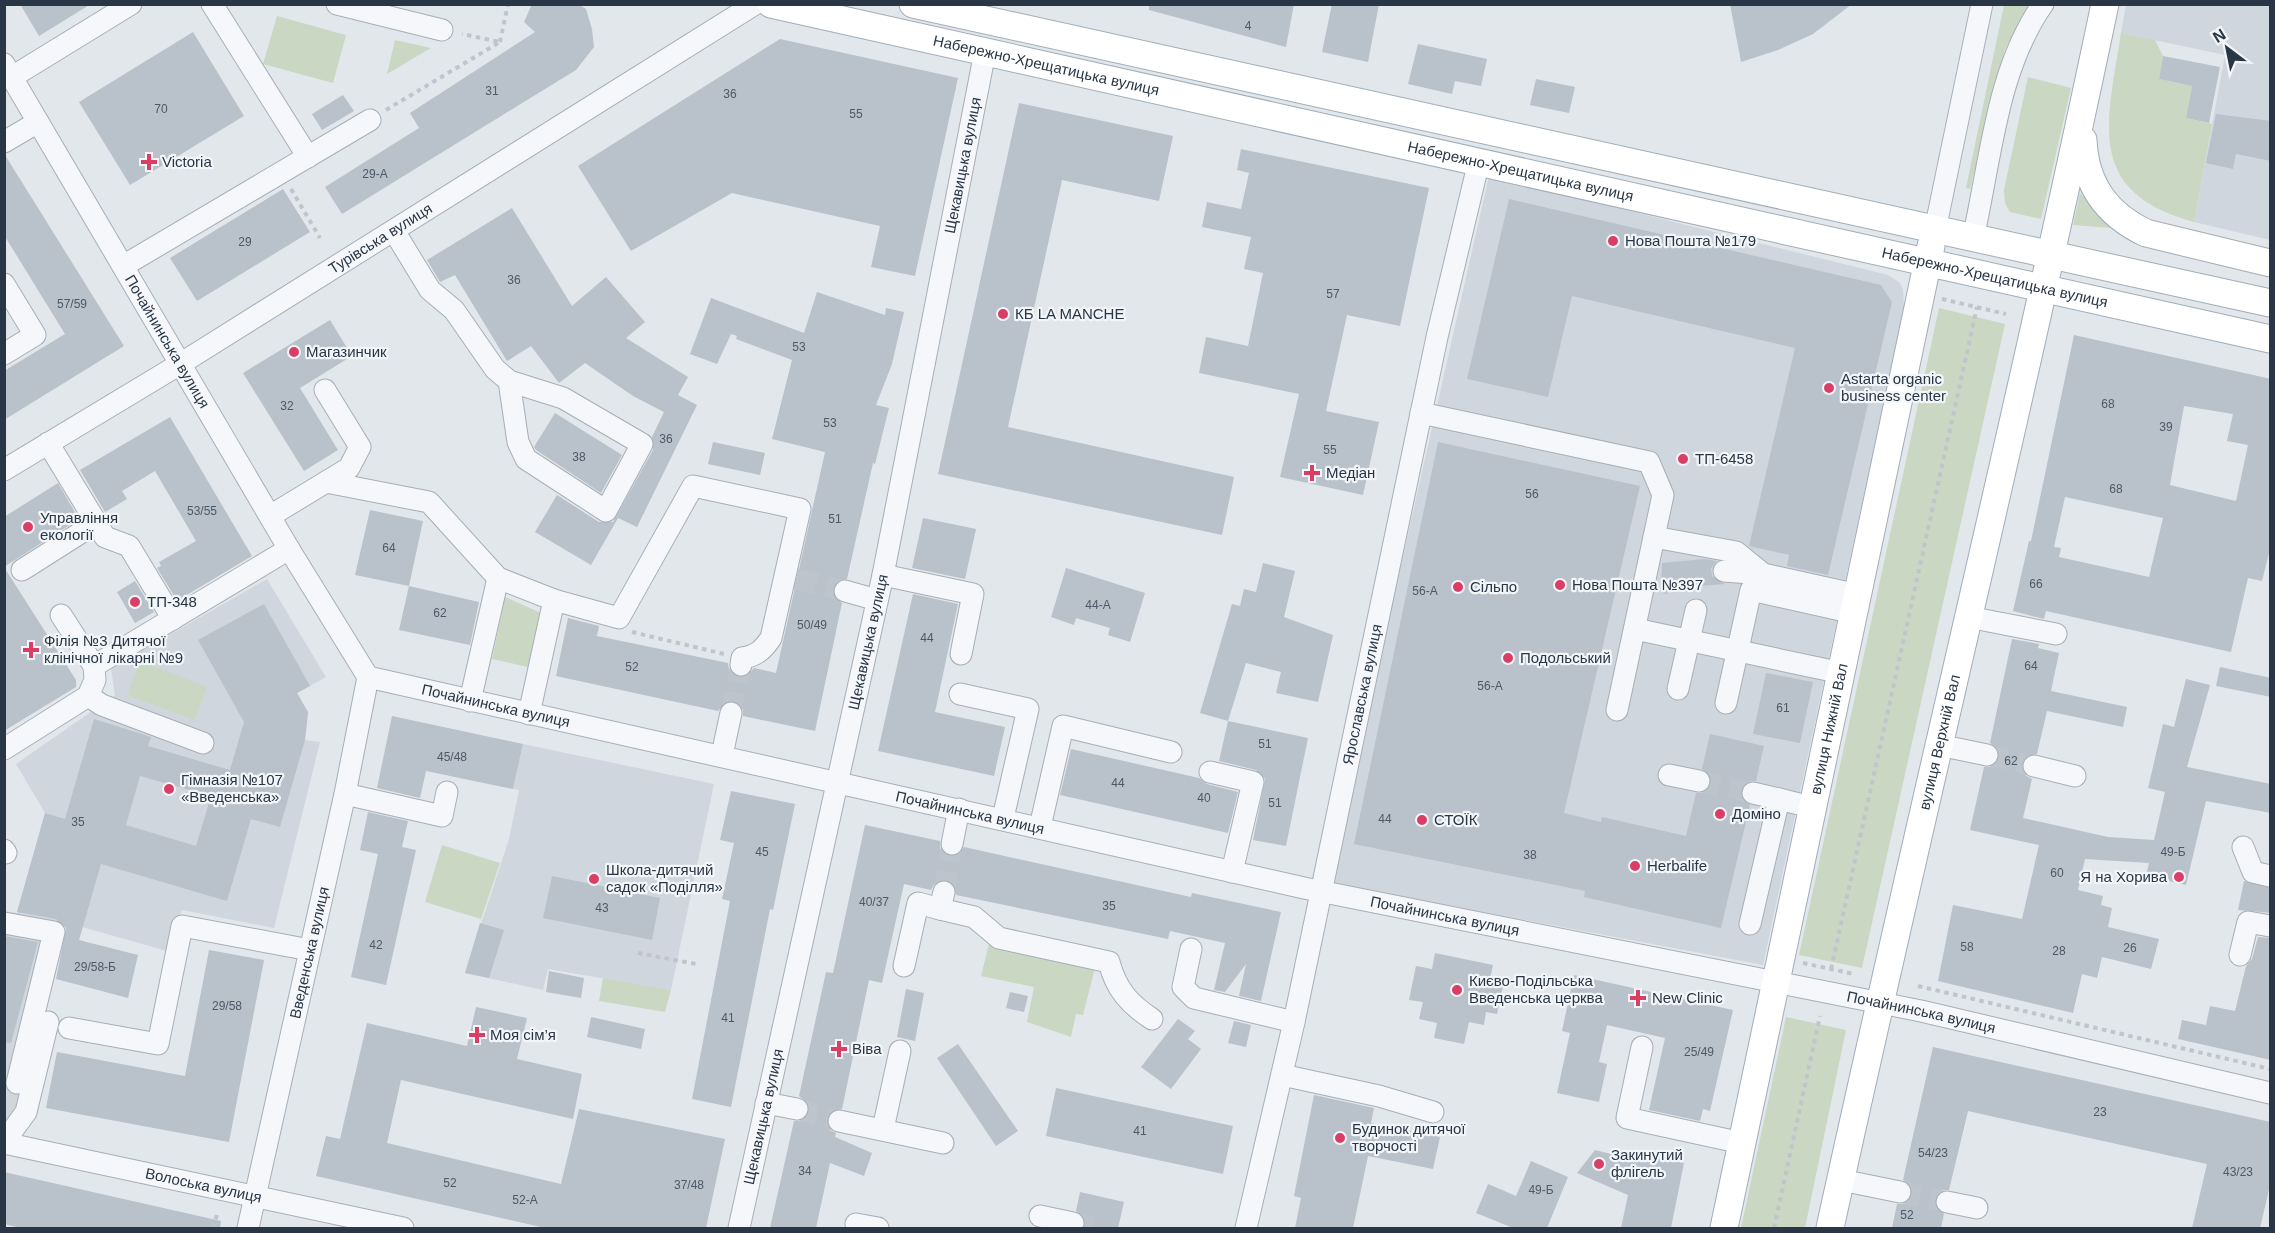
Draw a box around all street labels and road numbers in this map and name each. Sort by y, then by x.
street label: Набережно-Хрещатицька вулиця [932,32,1161,99]
street label: Щекавицька вулиця [941,96,984,235]
street label: Набережно-Хрещатицька вулиця [1406,138,1635,205]
street label: Турівська вулиця [325,199,435,277]
street label: Набережно-Хрещатицька вулиця [1880,244,2110,311]
street label: Почайнинська вулиця [122,272,213,411]
street label: Щекавицька вулиця [845,572,891,711]
street label: Ярославська вулиця [1339,623,1385,766]
street label: вулиця Нижній Вал [1807,662,1851,796]
street label: вулиця Верхній Вал [1915,673,1963,811]
street label: Почайнинська вулиця [420,680,572,730]
street label: Почайнинська вулиця [894,787,1046,837]
street label: Введенська вулиця [286,885,332,1020]
street label: Почайнинська вулиця [1369,892,1521,939]
street label: Почайнинська вулиця [1845,987,1997,1036]
street label: Щекавицька вулиця [740,1047,786,1186]
street label: Волоська вулиця [144,1164,263,1206]

